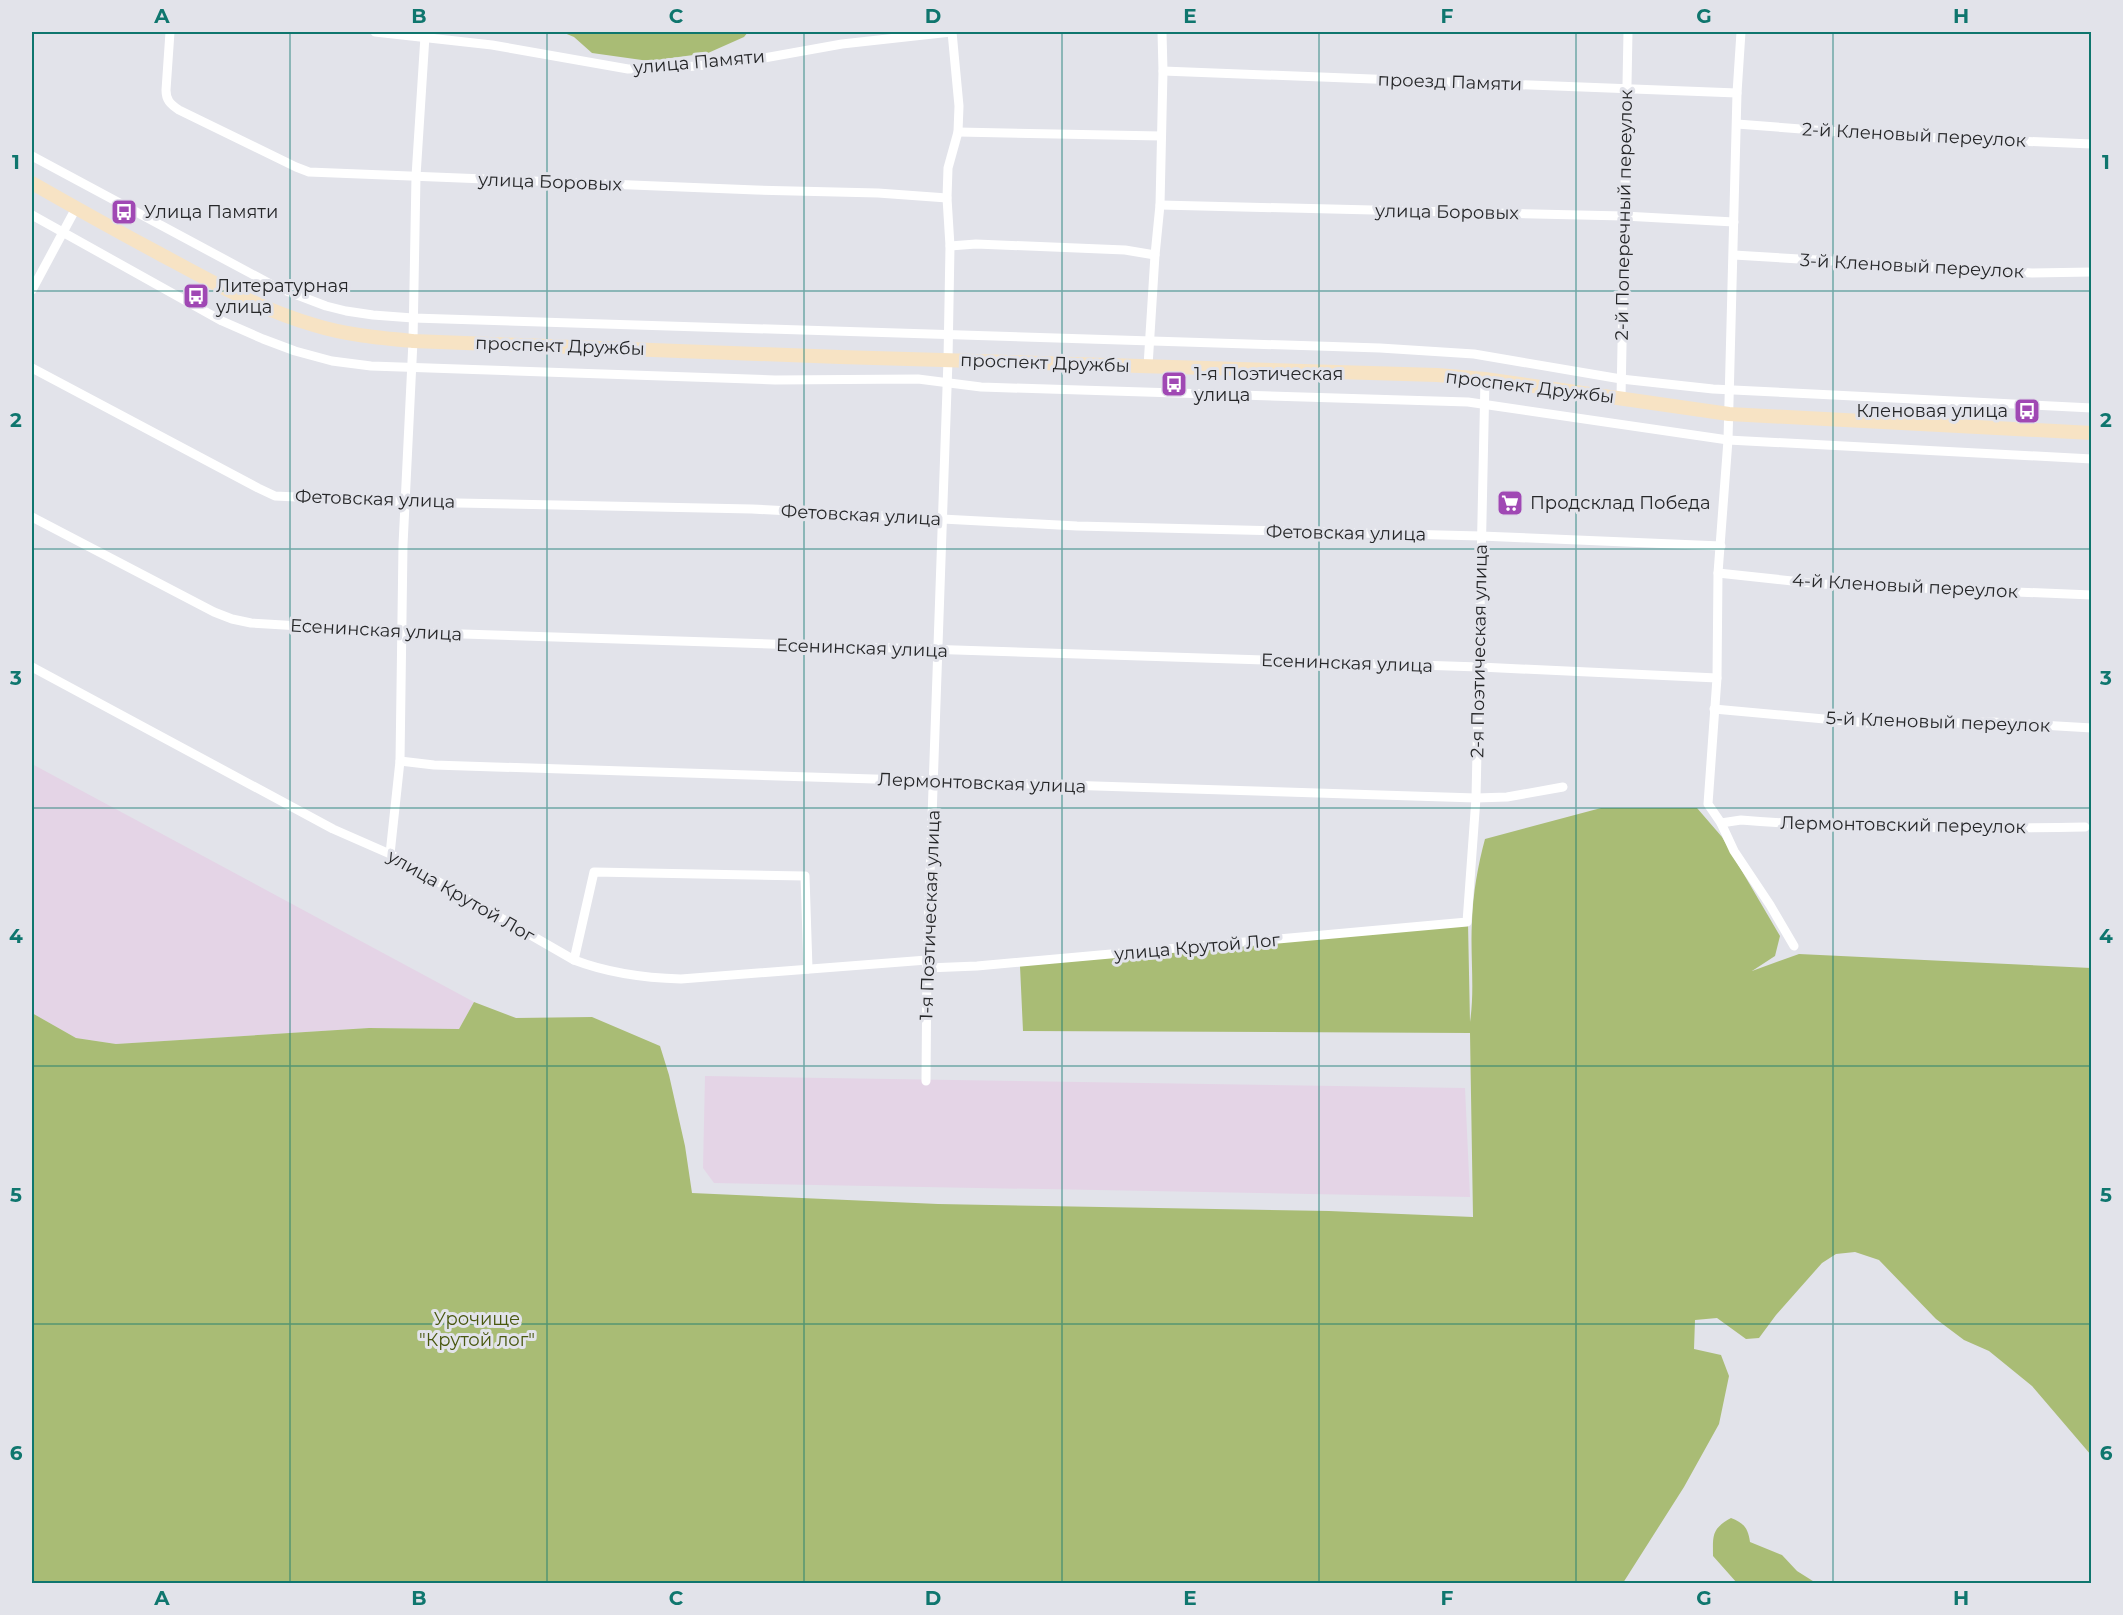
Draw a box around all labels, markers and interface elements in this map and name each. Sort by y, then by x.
text: A [153,4,170,28]
text: B [411,4,427,28]
text: C [669,4,684,28]
text: D [925,4,941,28]
text: E [1183,4,1197,28]
text: F [1441,4,1454,28]
text: G [1696,4,1712,28]
text: H [1953,4,1969,28]
street label: улица Памяти [631,45,766,79]
street label: проезд Памяти [1377,68,1523,96]
street label: 2-й Поперечный переулок [1611,89,1637,341]
street label: 2-й Кленовый переулок [1801,118,2027,152]
text: 1 [12,150,20,174]
text: 1 [2102,150,2110,174]
street label: улица Боровых [477,168,623,196]
bus stop icon: Улица Памяти [109,197,139,227]
street label: улица Боровых [1374,200,1520,224]
place label: Улица Памяти [144,201,278,223]
street label: 3-й Кленовый переулок [1799,249,2025,283]
place label: Литературная улица [215,275,349,318]
bus stop icon: Литературная улица [181,281,211,311]
street label: проспект Дружбы [475,332,645,360]
street label: проспект Дружбы [960,349,1130,377]
place label: 1-я Поэтическая улица [1193,363,1343,406]
street label: проспект Дружбы [1444,366,1616,408]
bus stop icon: 1-я Поэтическая улица [1159,369,1189,399]
bus stop icon: Кленовая улица [2012,396,2042,426]
place label: Кленовая улица [1856,400,2008,422]
text: 2 [10,408,22,432]
text: 2 [2100,408,2112,432]
street label: Фетовская улица [294,485,456,513]
supermarket icon: Продсклад Победа [1495,488,1525,518]
place label: Продсклад Победа [1530,492,1711,514]
street label: Фетовская улица [780,500,942,530]
street label: Фетовская улица [1266,521,1426,545]
street label: 2-я Поэтическая улица [1466,544,1492,758]
street label: 4-й Кленовый переулок [1792,569,2019,603]
street label: Есенинская улица [289,615,463,645]
street label: Есенинская улица [776,634,948,662]
street label: Есенинская улица [1261,649,1433,677]
text: 3 [9,666,22,690]
text: 3 [2099,666,2112,690]
street label: 5-й Кленовый переулок [1826,707,2051,737]
street label: Лермонтовская улица [877,768,1087,798]
street label: 1-я Поэтическая улица [915,810,945,1020]
street label: Лермонтовский переулок [1780,812,2026,838]
street label: улица Крутой Лог [383,844,539,947]
text: 4 [9,924,23,948]
text: 4 [2099,924,2113,948]
street label: улица Крутой Лог [1112,929,1281,965]
text: 5 [10,1183,22,1207]
text: 5 [2100,1183,2112,1207]
park label: Урочище "Крутой лог" [419,1308,535,1351]
text: 6 [10,1441,23,1465]
text: 6 [2100,1441,2113,1465]
text: A [153,1586,170,1610]
text: B [411,1586,427,1610]
text: C [669,1586,684,1610]
text: D [925,1586,941,1610]
text: E [1183,1586,1197,1610]
text: F [1441,1586,1454,1610]
text: G [1696,1586,1712,1610]
text: H [1953,1586,1969,1610]

